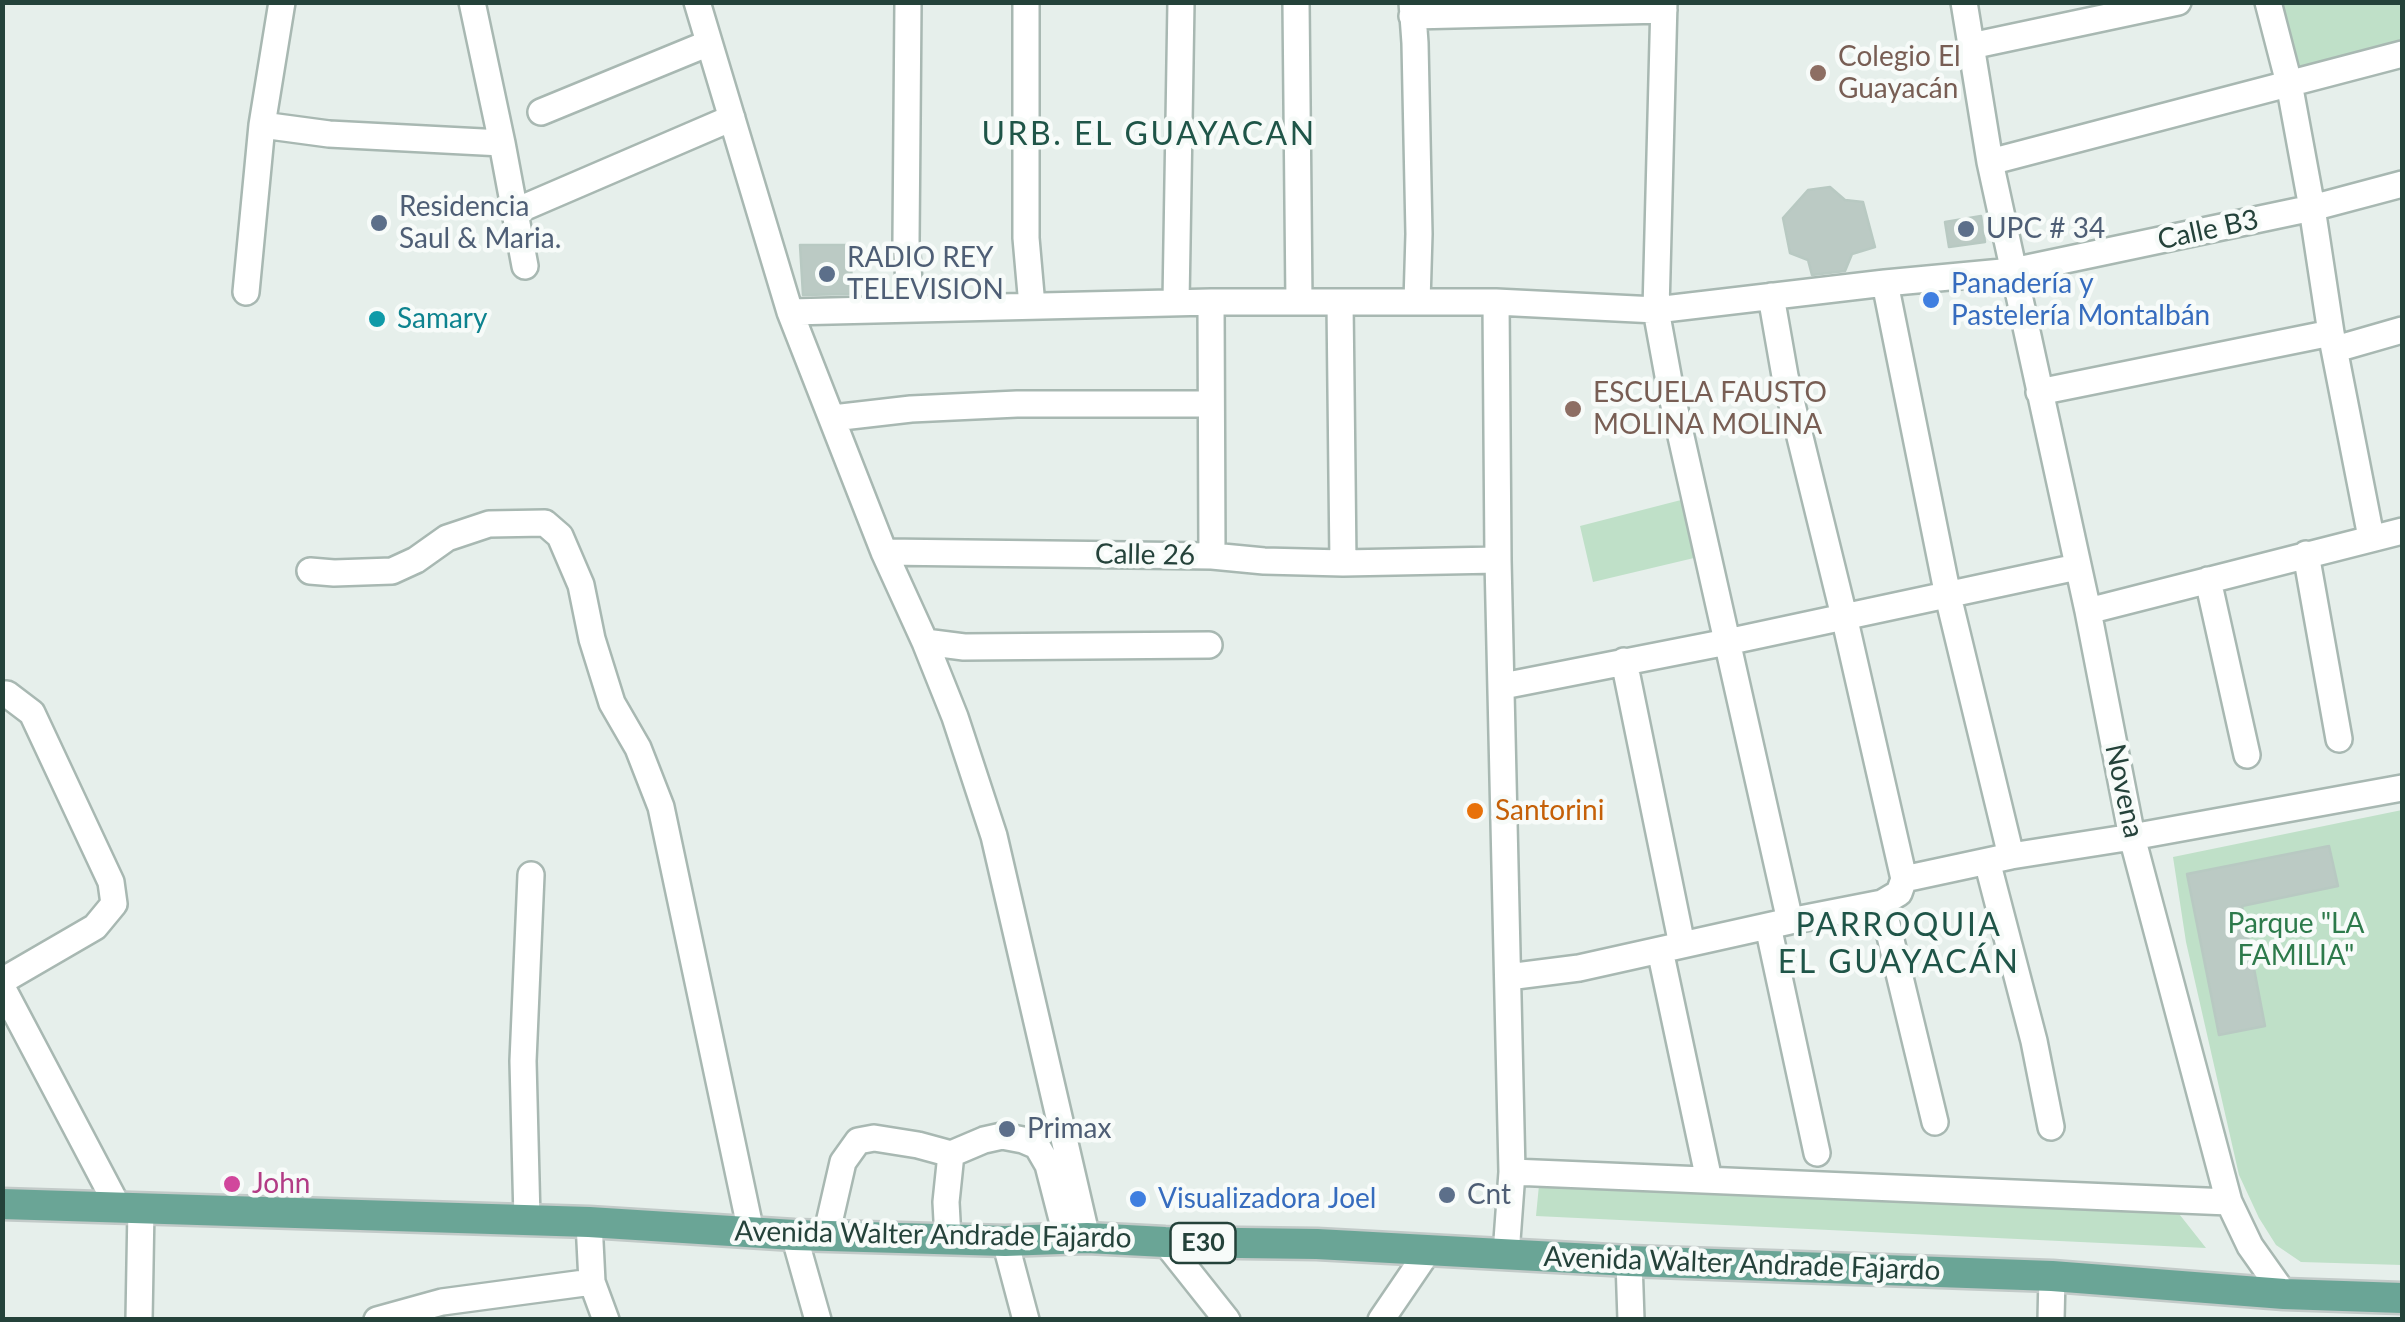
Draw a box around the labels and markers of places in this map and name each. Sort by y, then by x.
place label: Colegio El Guayacán [1838,40,1961,106]
marker: Colegio El Guayacán [1807,62,1829,84]
place label: Residencia Saul & Maria. [399,190,561,256]
marker: Residencia Saul & Maria. [368,212,390,234]
place label: UPC # 34 [1986,212,2105,246]
marker: UPC # 34 [1955,218,1977,240]
place label: RADIO REY TELEVISION [847,241,1004,307]
marker: RADIO REY TELEVISION [816,263,838,285]
place label: Panadería y Pastelería Montalbán [1951,267,2210,333]
marker: Panadería y Pastelería Montalbán [1920,289,1942,311]
place label: Samary [397,302,487,336]
marker: Samary [366,308,388,330]
place label: ESCUELA FAUSTO MOLINA MOLINA [1593,376,1827,442]
marker: ESCUELA FAUSTO MOLINA MOLINA [1562,398,1584,420]
place label: Santorini [1495,794,1604,828]
marker: Santorini [1464,800,1486,822]
place label: Primax [1027,1112,1111,1146]
marker: Primax [996,1118,1018,1140]
place label: John [252,1167,310,1201]
marker: John [221,1173,243,1195]
place label: Cnt [1467,1178,1511,1212]
place label: Visualizadora Joel [1158,1182,1376,1216]
marker: Cnt [1436,1184,1458,1206]
marker: Visualizadora Joel [1127,1188,1149,1210]

